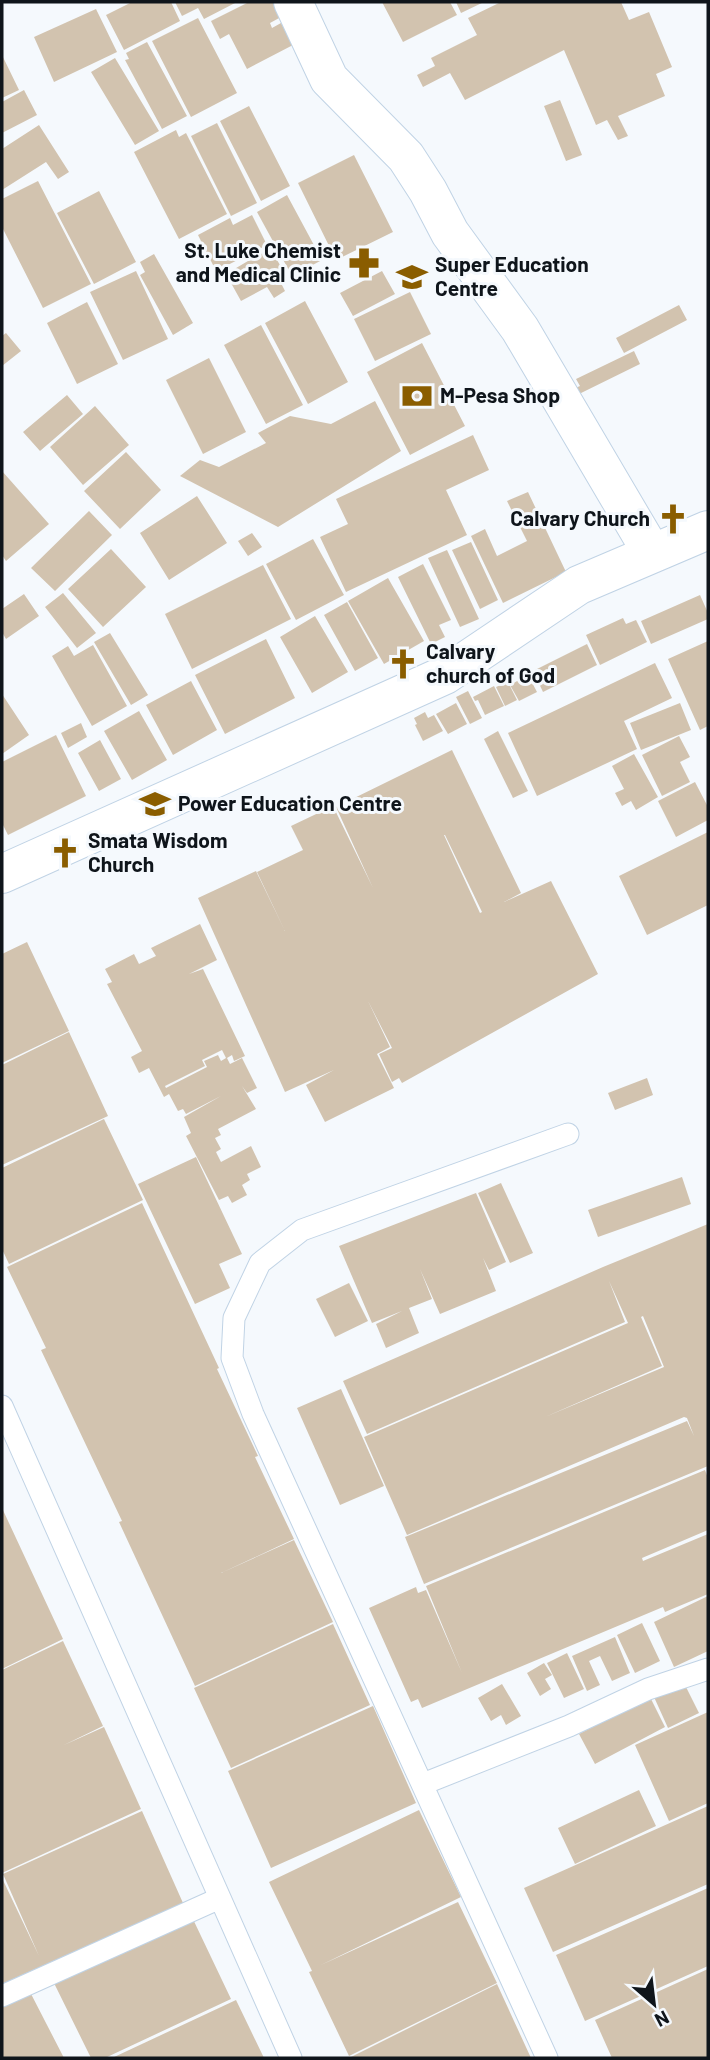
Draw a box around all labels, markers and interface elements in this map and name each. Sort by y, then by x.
place label: St. Luke Chemist and Medical Clinic [176,237,341,286]
pharmacy icon: St. Luke Chemist and Medical Clinic [347,246,381,280]
place label: Super Education Centre [435,251,589,300]
school or university icon: Super Education Centre [395,260,429,294]
bank icon: M-Pesa Shop [400,379,434,413]
place label: M-Pesa Shop [440,382,560,407]
church icon: Calvary Church [656,502,690,536]
place label: Calvary Church [510,505,650,530]
place label: Calvary church of God [426,638,555,687]
church icon: Calvary church of God [386,647,420,681]
school or university icon: Power Education Centre [138,787,172,821]
place label: Power Education Centre [178,790,402,815]
place label: Smata Wisdom Church [88,827,228,876]
church icon: Smata Wisdom Church [48,836,82,870]
north arrow [619,1969,689,2039]
text: N [651,2006,673,2033]

